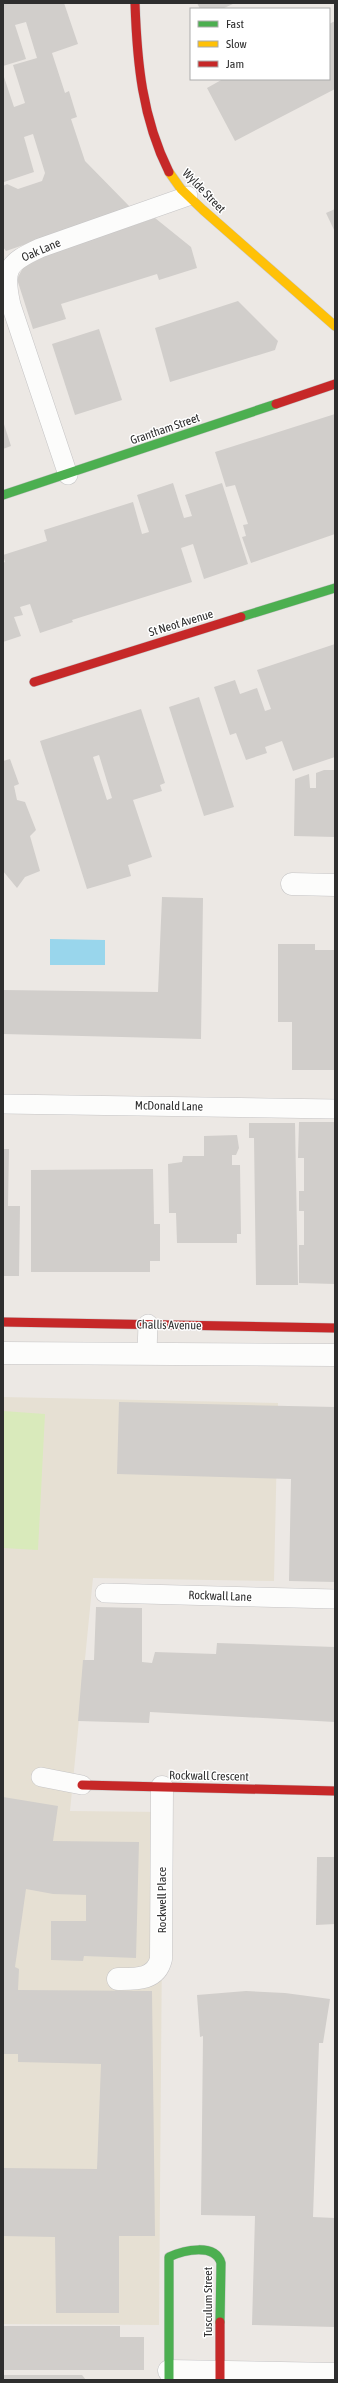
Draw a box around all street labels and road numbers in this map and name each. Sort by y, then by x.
street label: Wylde Street [180,166,229,216]
street label: Oak Lane [19,236,63,264]
street label: Grantham Street [128,410,202,447]
street label: St Neot Avenue [147,607,215,639]
street label: McDonald Lane [135,1098,203,1114]
street label: Challis Avenue [136,1317,202,1333]
street label: Rockwall Lane [188,1588,252,1604]
street label: Rockwall Crescent [169,1768,250,1784]
street label: Rockwell Place [155,1867,169,1933]
street label: Tusculum Street [201,2266,215,2337]

